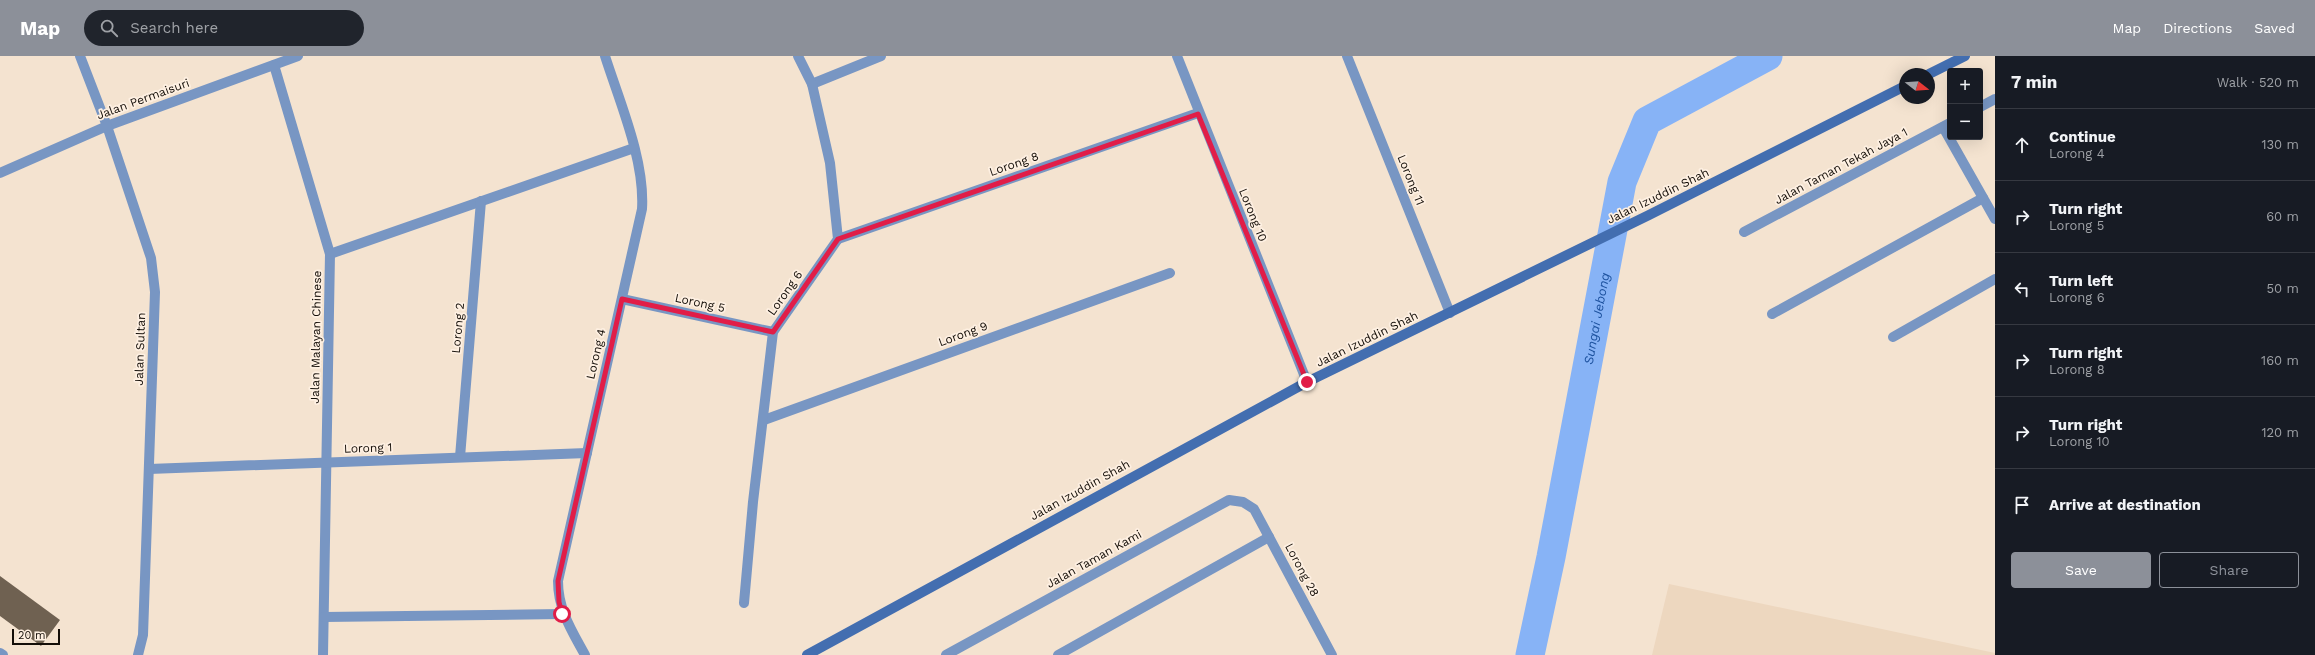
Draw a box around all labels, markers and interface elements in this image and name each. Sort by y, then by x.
search box [84,10,364,46]
text: Map [20,17,60,40]
icon: search [98,17,120,39]
text: Search here [130,19,218,37]
text: Map [2113,20,2141,36]
text: Directions [2163,20,2232,36]
text: Saved [2254,20,2295,36]
north arrow [1899,68,1935,104]
map controls [1947,68,1983,140]
button: + [1947,68,1983,104]
text: 7 min [2011,72,2057,92]
text: Walk · 520 m [2217,75,2299,90]
street label: Jalan Permaisuri [95,76,191,122]
button: − [1947,104,1983,140]
street label: Jalan Taman Tekah Jaya 1 [1772,125,1910,207]
text: Continue [2049,128,2116,146]
icon: ahead [2011,134,2033,156]
text: 130 m [2261,137,2299,152]
text: Lorong 4 [2049,146,2105,161]
street label: Lorong 8 [987,149,1041,179]
street label: Lorong 11 [1395,153,1427,207]
street label: Jalan Izuddin Shah [1605,165,1711,227]
street label: Lorong 10 [1236,186,1270,244]
text: Turn right [2049,200,2122,218]
icon: right [2011,206,2033,228]
text: 60 m [2266,209,2299,224]
text: Lorong 5 [2049,218,2104,233]
street label: Lorong 6 [765,268,805,318]
street label: Jalan Malayan Chinese [308,270,324,404]
water label: Sungai Jebong [1580,271,1612,366]
text: Turn left [2049,272,2113,290]
icon: left [2011,278,2033,300]
text: 50 m [2267,281,2299,296]
text: Lorong 6 [2049,290,2105,305]
street label: Lorong 5 [674,291,726,315]
street label: Lorong 2 [449,302,467,354]
street label: Jalan Izuddin Shah [1314,308,1420,370]
street label: Jalan Sultan [132,312,148,386]
street label: Lorong 9 [936,319,990,349]
street label: Lorong 4 [583,327,609,381]
text: Turn right [2049,344,2122,362]
icon: right [2011,350,2033,372]
text: 160 m [2261,353,2299,368]
text: Lorong 8 [2049,362,2105,377]
route end [1298,373,1316,391]
text: Turn right [2049,416,2122,434]
icon: right [2011,422,2033,444]
text: 120 m [2261,425,2299,440]
text: Lorong 10 [2049,434,2110,449]
street label: Lorong 1 [344,440,392,456]
street label: Jalan Izuddin Shah [1028,457,1132,523]
icon: arrive [2011,494,2033,516]
text: Arrive at destination [2049,496,2201,514]
street label: Jalan Taman Kami [1044,527,1144,591]
street label: Lorong 28 [1282,541,1322,599]
button: Save [2011,552,2151,588]
button: Share [2159,552,2299,588]
route start [553,605,571,623]
scale bar [12,627,60,646]
text: 20 m [18,629,46,642]

